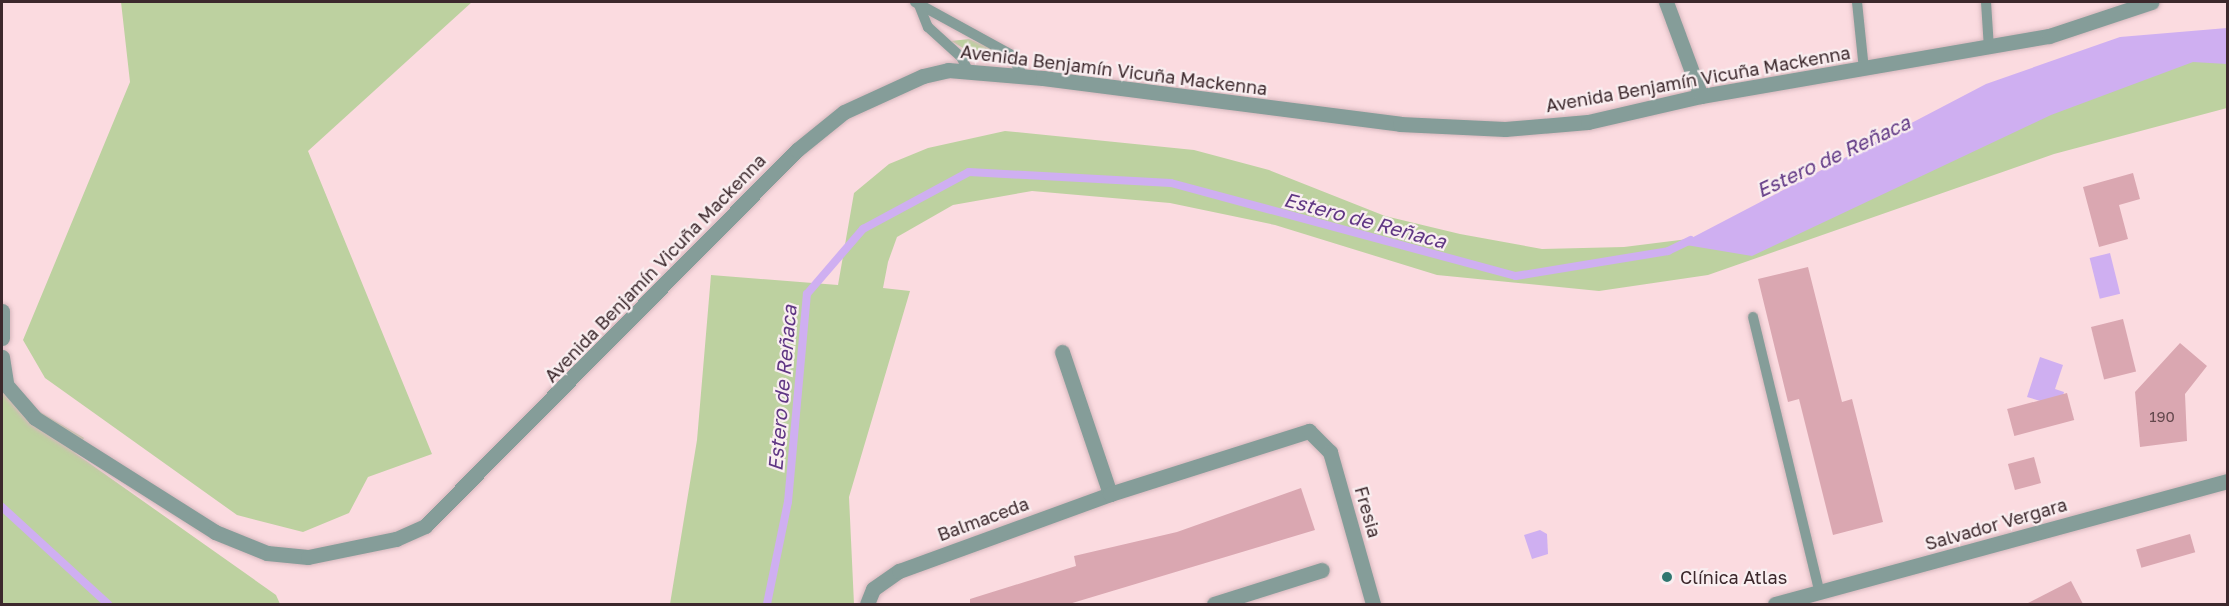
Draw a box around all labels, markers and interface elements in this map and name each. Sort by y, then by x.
street label: Avenida Benjamín Vicuña Mackenna [959,40,1269,100]
street label: Avenida Benjamín Vicuña Mackenna [1544,42,1852,116]
water label: Estero de Reñaca [1752,110,1914,202]
street label: Avenida Benjamín Vicuña Mackenna [540,149,770,387]
water label: Estero de Reñaca [1281,187,1449,253]
water label: Estero de Reñaca [763,304,801,472]
house number: 190 [2149,408,2175,426]
street label: Fresia [1350,484,1386,540]
street label: Balmaceda [934,493,1032,545]
street label: Salvador Vergara [1923,493,2069,555]
place label: Clínica Atlas [1680,566,1787,588]
marker: Clínica Atlas [1658,568,1676,586]

